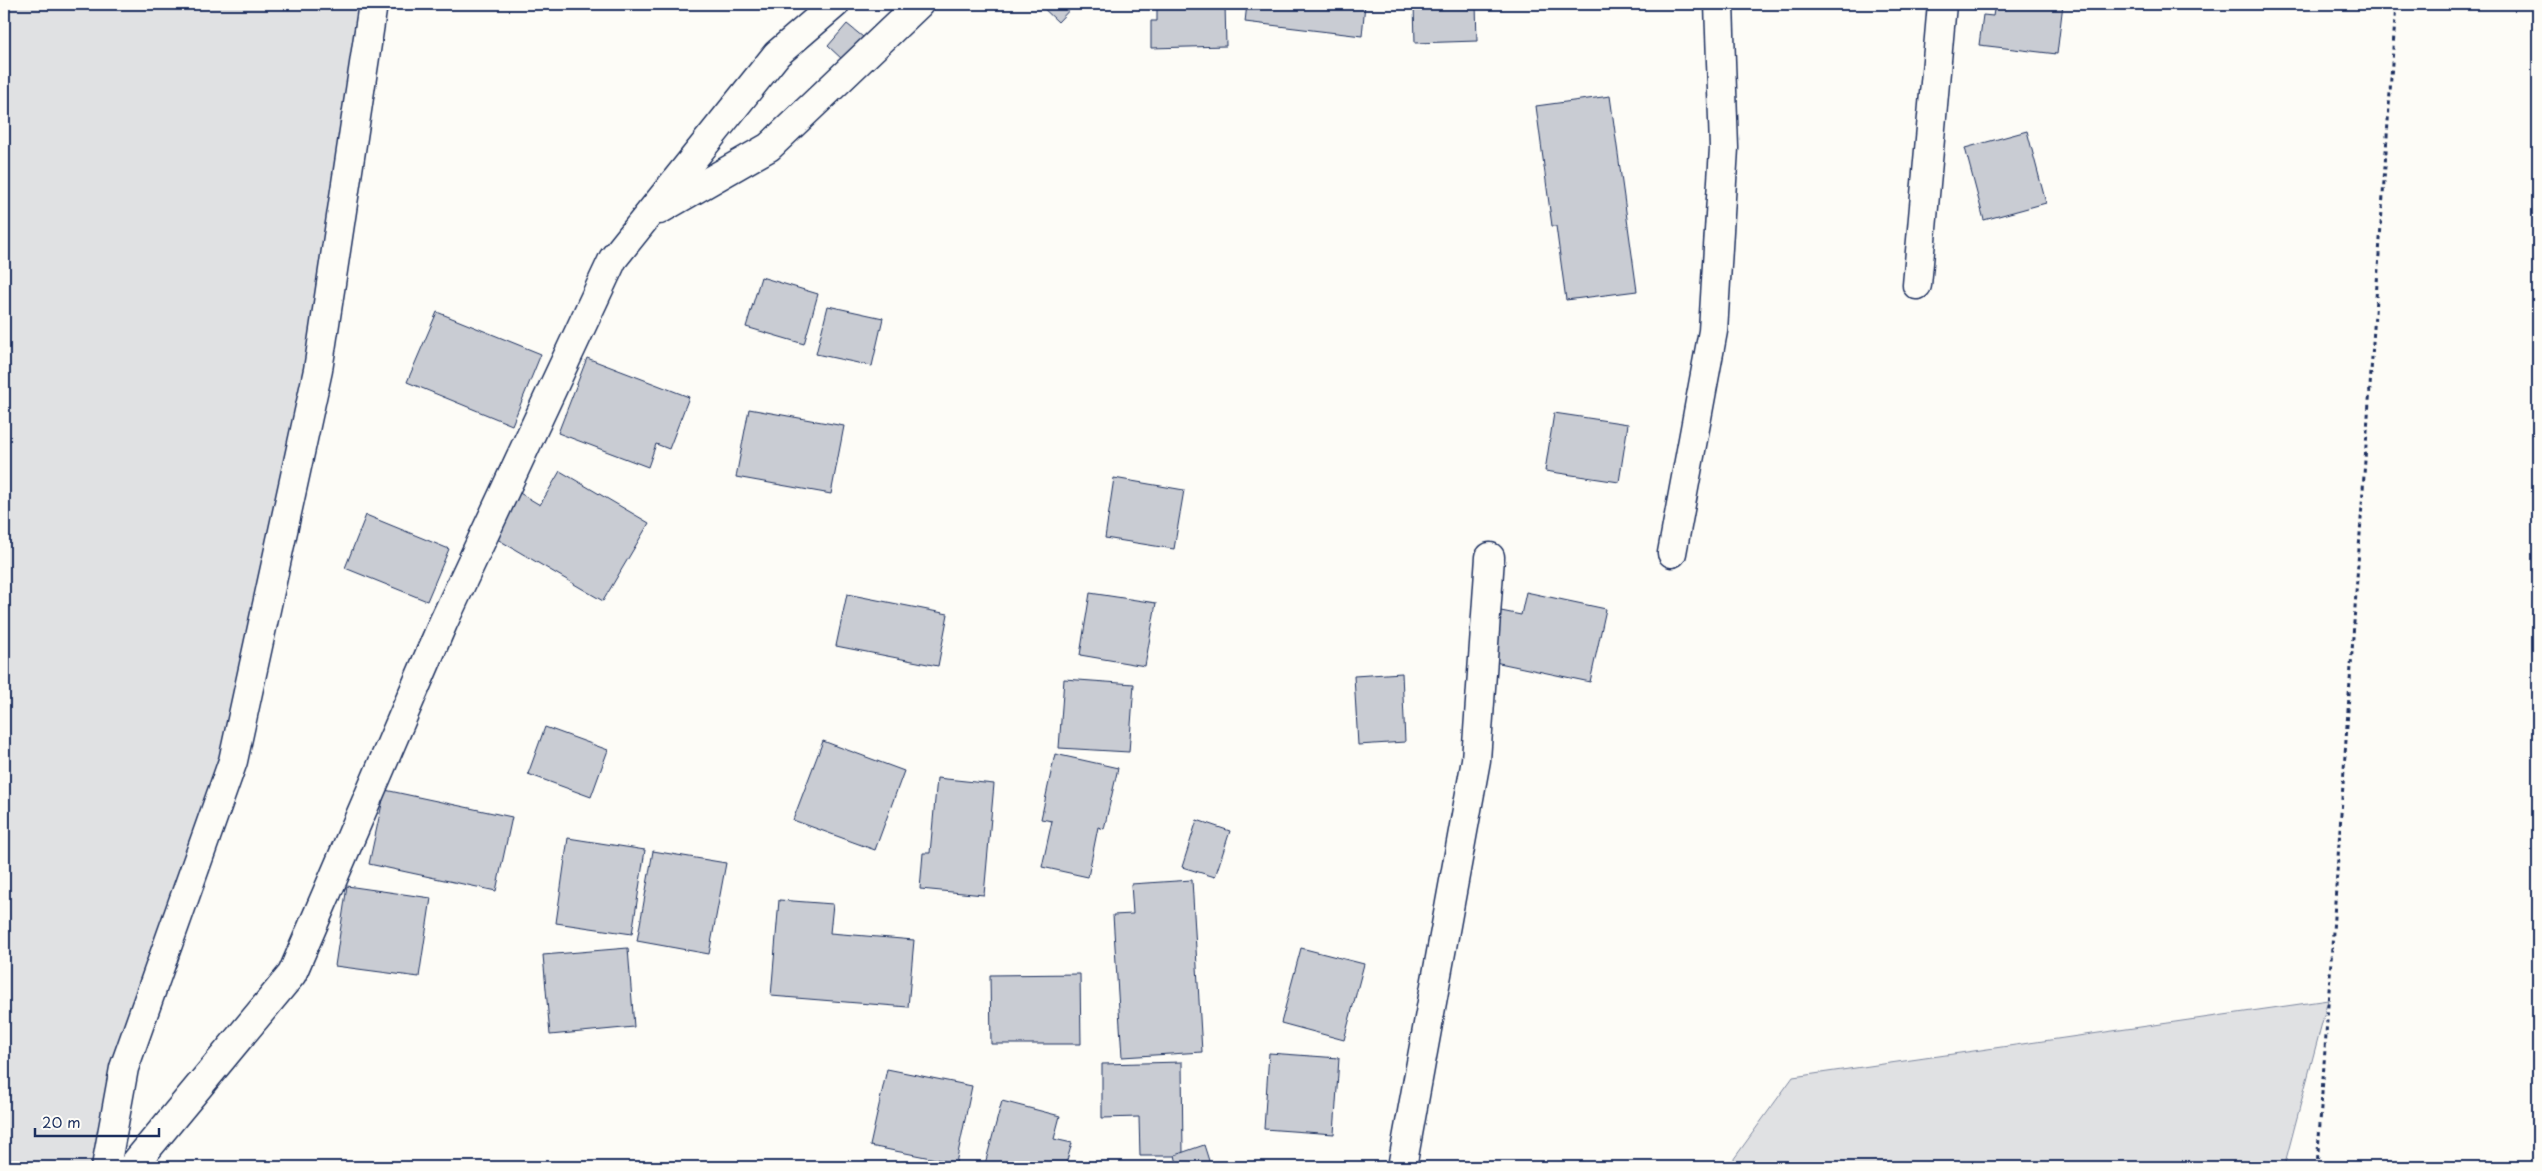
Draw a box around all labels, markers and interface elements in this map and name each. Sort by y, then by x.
scale bar [35,1106,159,1138]
text: 20 m [42,1110,81,1133]

